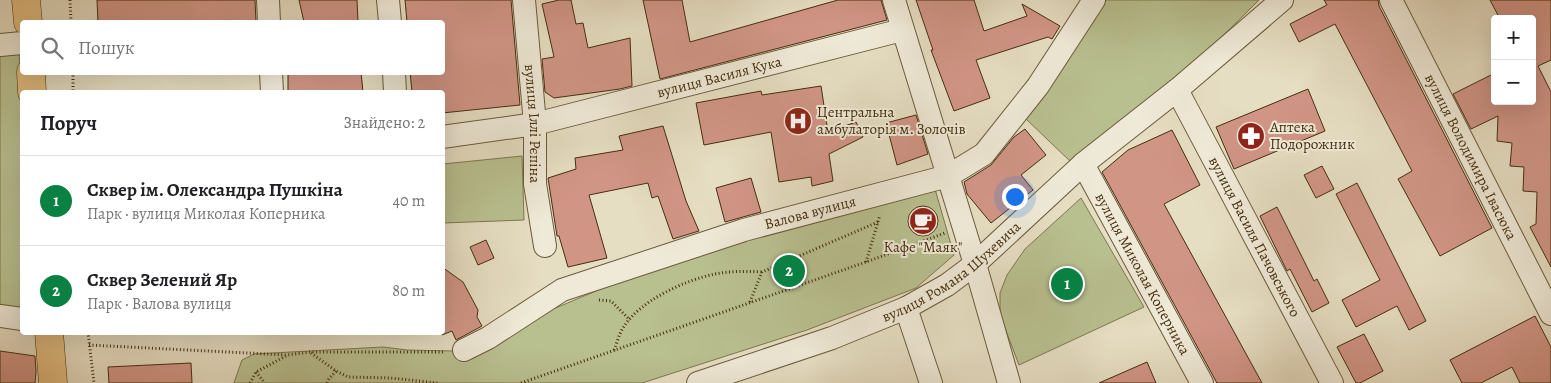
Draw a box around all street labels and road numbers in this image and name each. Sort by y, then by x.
street label: вулиця Василя Кука [655,51,784,102]
street label: вулиця Іллі Рєпіна [520,63,545,183]
street label: вулиця Володимира Івасюка [1420,70,1522,244]
street label: вулиця Василя Пачовського [1204,153,1305,320]
street label: вулиця Миколая Коперника [1090,189,1195,359]
street label: Валова вулиця [762,191,858,234]
street label: вулиця Романа Шухевича [879,217,1025,327]

